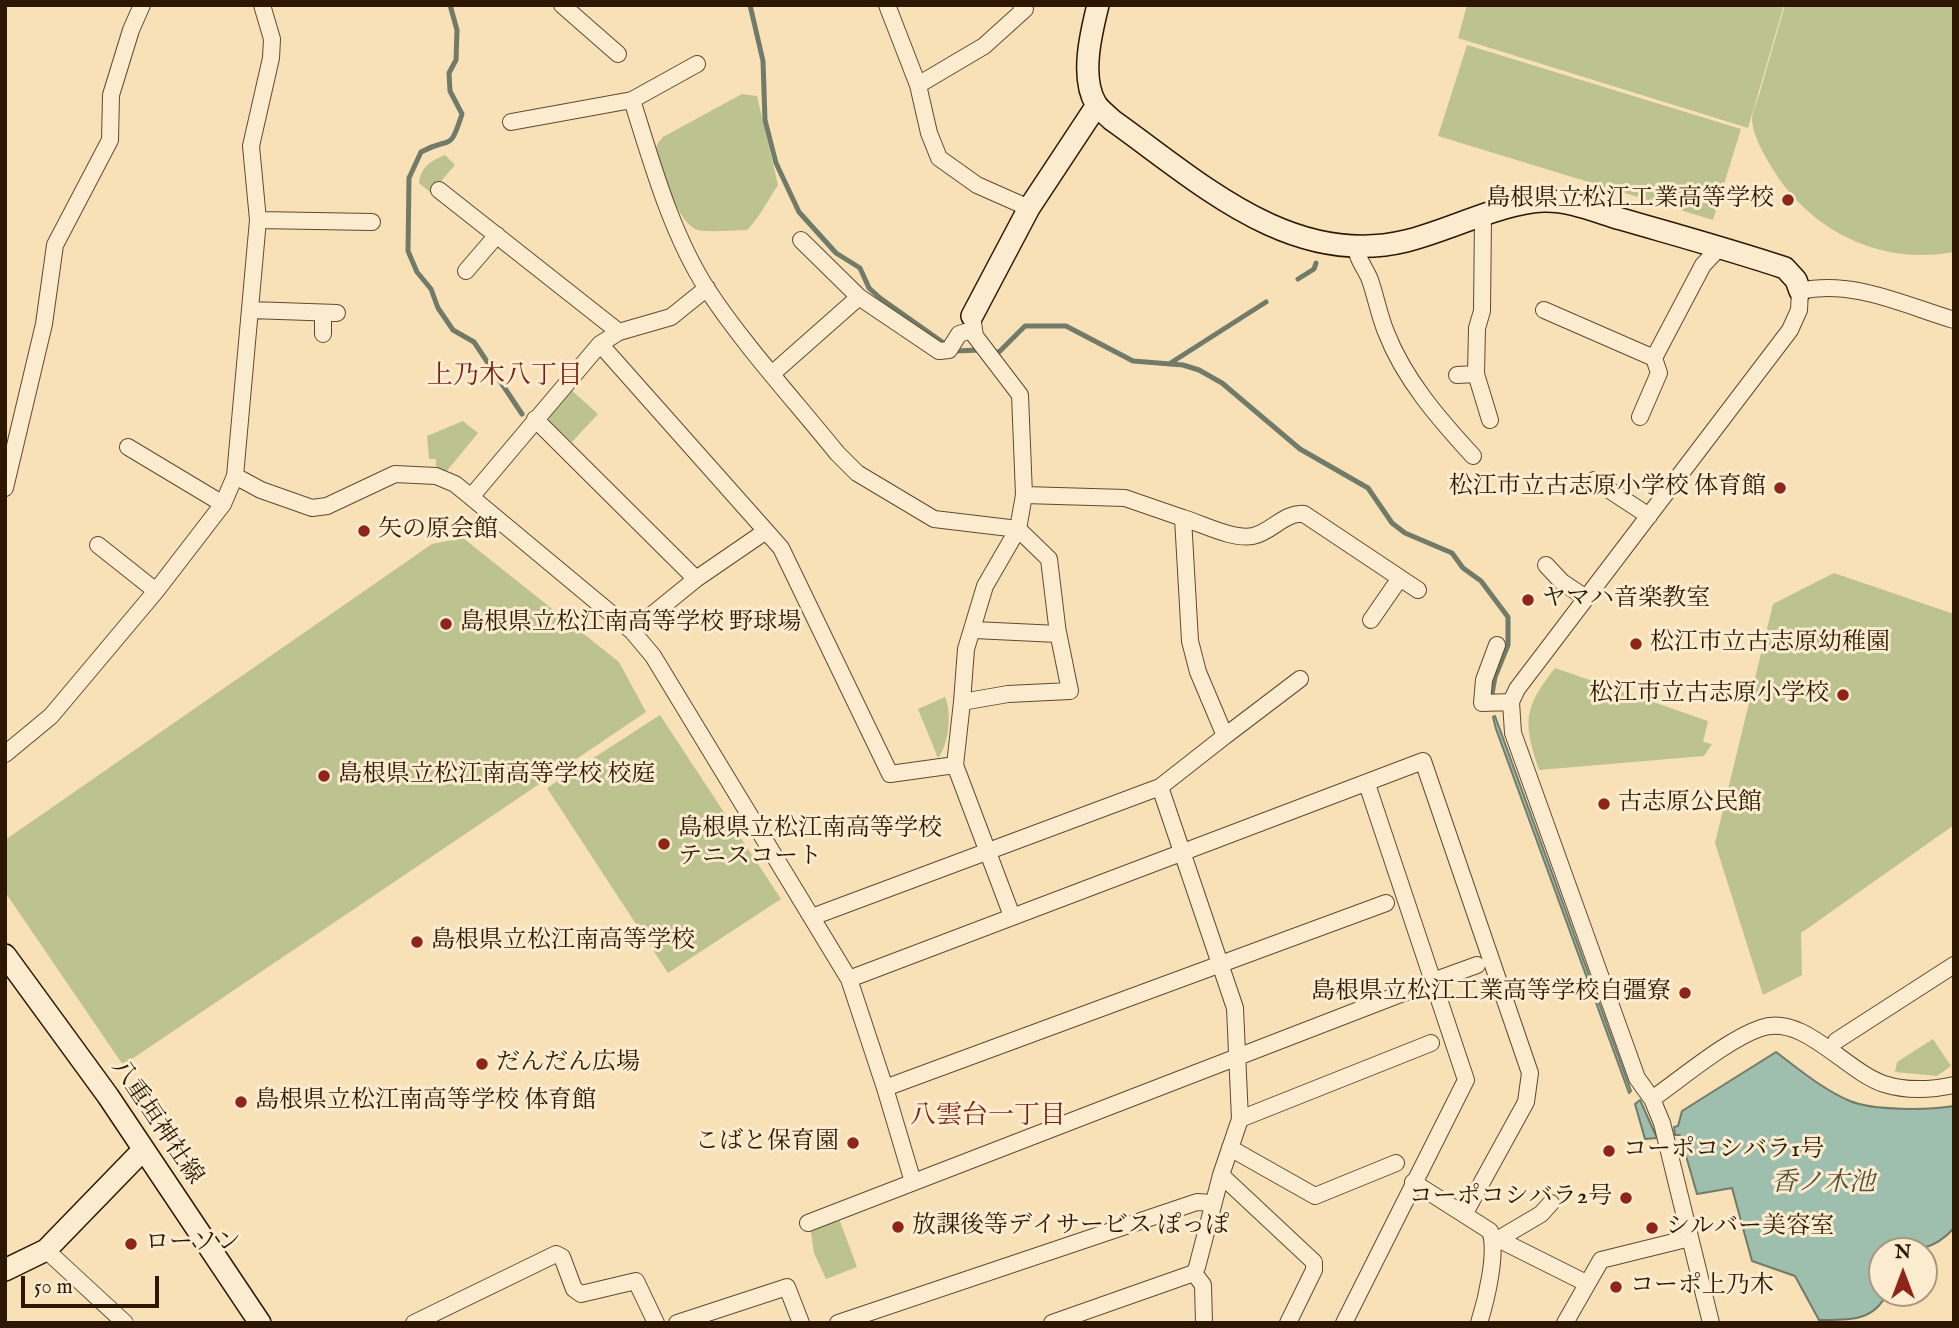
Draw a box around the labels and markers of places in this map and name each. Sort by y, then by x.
place label: 島根県立松江工業高等学校 [1486,186,1774,214]
marker: 島根県立松江工業高等学校 [1780,192,1796,208]
place label: 松江市立古志原小学校 体育館 [1449,474,1766,502]
marker: 松江市立古志原小学校 体育館 [1772,480,1788,496]
place label: 矢の原会館 [378,517,498,545]
marker: 矢の原会館 [356,523,372,539]
place label: ヤマハ音楽教室 [1542,586,1710,614]
marker: ヤマハ音楽教室 [1520,592,1536,608]
place label: 島根県立松江南高等学校 野球場 [460,610,801,638]
marker: 島根県立松江南高等学校 野球場 [438,616,454,632]
place label: 松江市立古志原幼稚園 [1650,630,1890,658]
marker: 松江市立古志原幼稚園 [1628,636,1644,652]
place label: 松江市立古志原小学校 [1589,681,1829,709]
marker: 松江市立古志原小学校 [1835,687,1851,703]
place label: 島根県立松江南高等学校 校庭 [338,762,655,790]
marker: 島根県立松江南高等学校 校庭 [316,768,332,784]
place label: 古志原公民館 [1618,790,1762,818]
marker: 古志原公民館 [1596,796,1612,812]
place label: 島根県立松江南高等学校 テニスコート [678,816,942,872]
marker: 島根県立松江南高等学校 テニスコート [656,836,672,852]
place label: 島根県立松江南高等学校 [431,928,695,956]
marker: 島根県立松江南高等学校 [409,934,425,950]
place label: 島根県立松江工業高等学校自彊寮 [1311,979,1671,1007]
marker: 島根県立松江工業高等学校自彊寮 [1677,985,1693,1001]
place label: だんだん広場 [496,1050,640,1078]
marker: だんだん広場 [474,1056,490,1072]
place label: 島根県立松江南高等学校 体育館 [255,1088,596,1116]
marker: 島根県立松江南高等学校 体育館 [233,1094,249,1110]
place label: こばと保育園 [695,1129,839,1157]
marker: こばと保育園 [845,1135,861,1151]
place label: コーポコシバラ1号 [1623,1137,1824,1165]
marker: コーポコシバラ1号 [1601,1143,1617,1159]
place label: コーポコシバラ2号 [1409,1184,1612,1212]
marker: コーポコシバラ2号 [1618,1190,1634,1206]
place label: 放課後等デイサービス ぽっぽ [912,1213,1229,1241]
place label: シルバー美容室 [1666,1214,1834,1242]
marker: 放課後等デイサービス ぽっぽ [890,1219,906,1235]
marker: シルバー美容室 [1644,1220,1660,1236]
place label: ローソン [145,1230,241,1258]
marker: ローソン [123,1236,139,1252]
place label: コーポ上乃木 [1630,1273,1774,1301]
marker: コーポ上乃木 [1608,1279,1624,1295]

